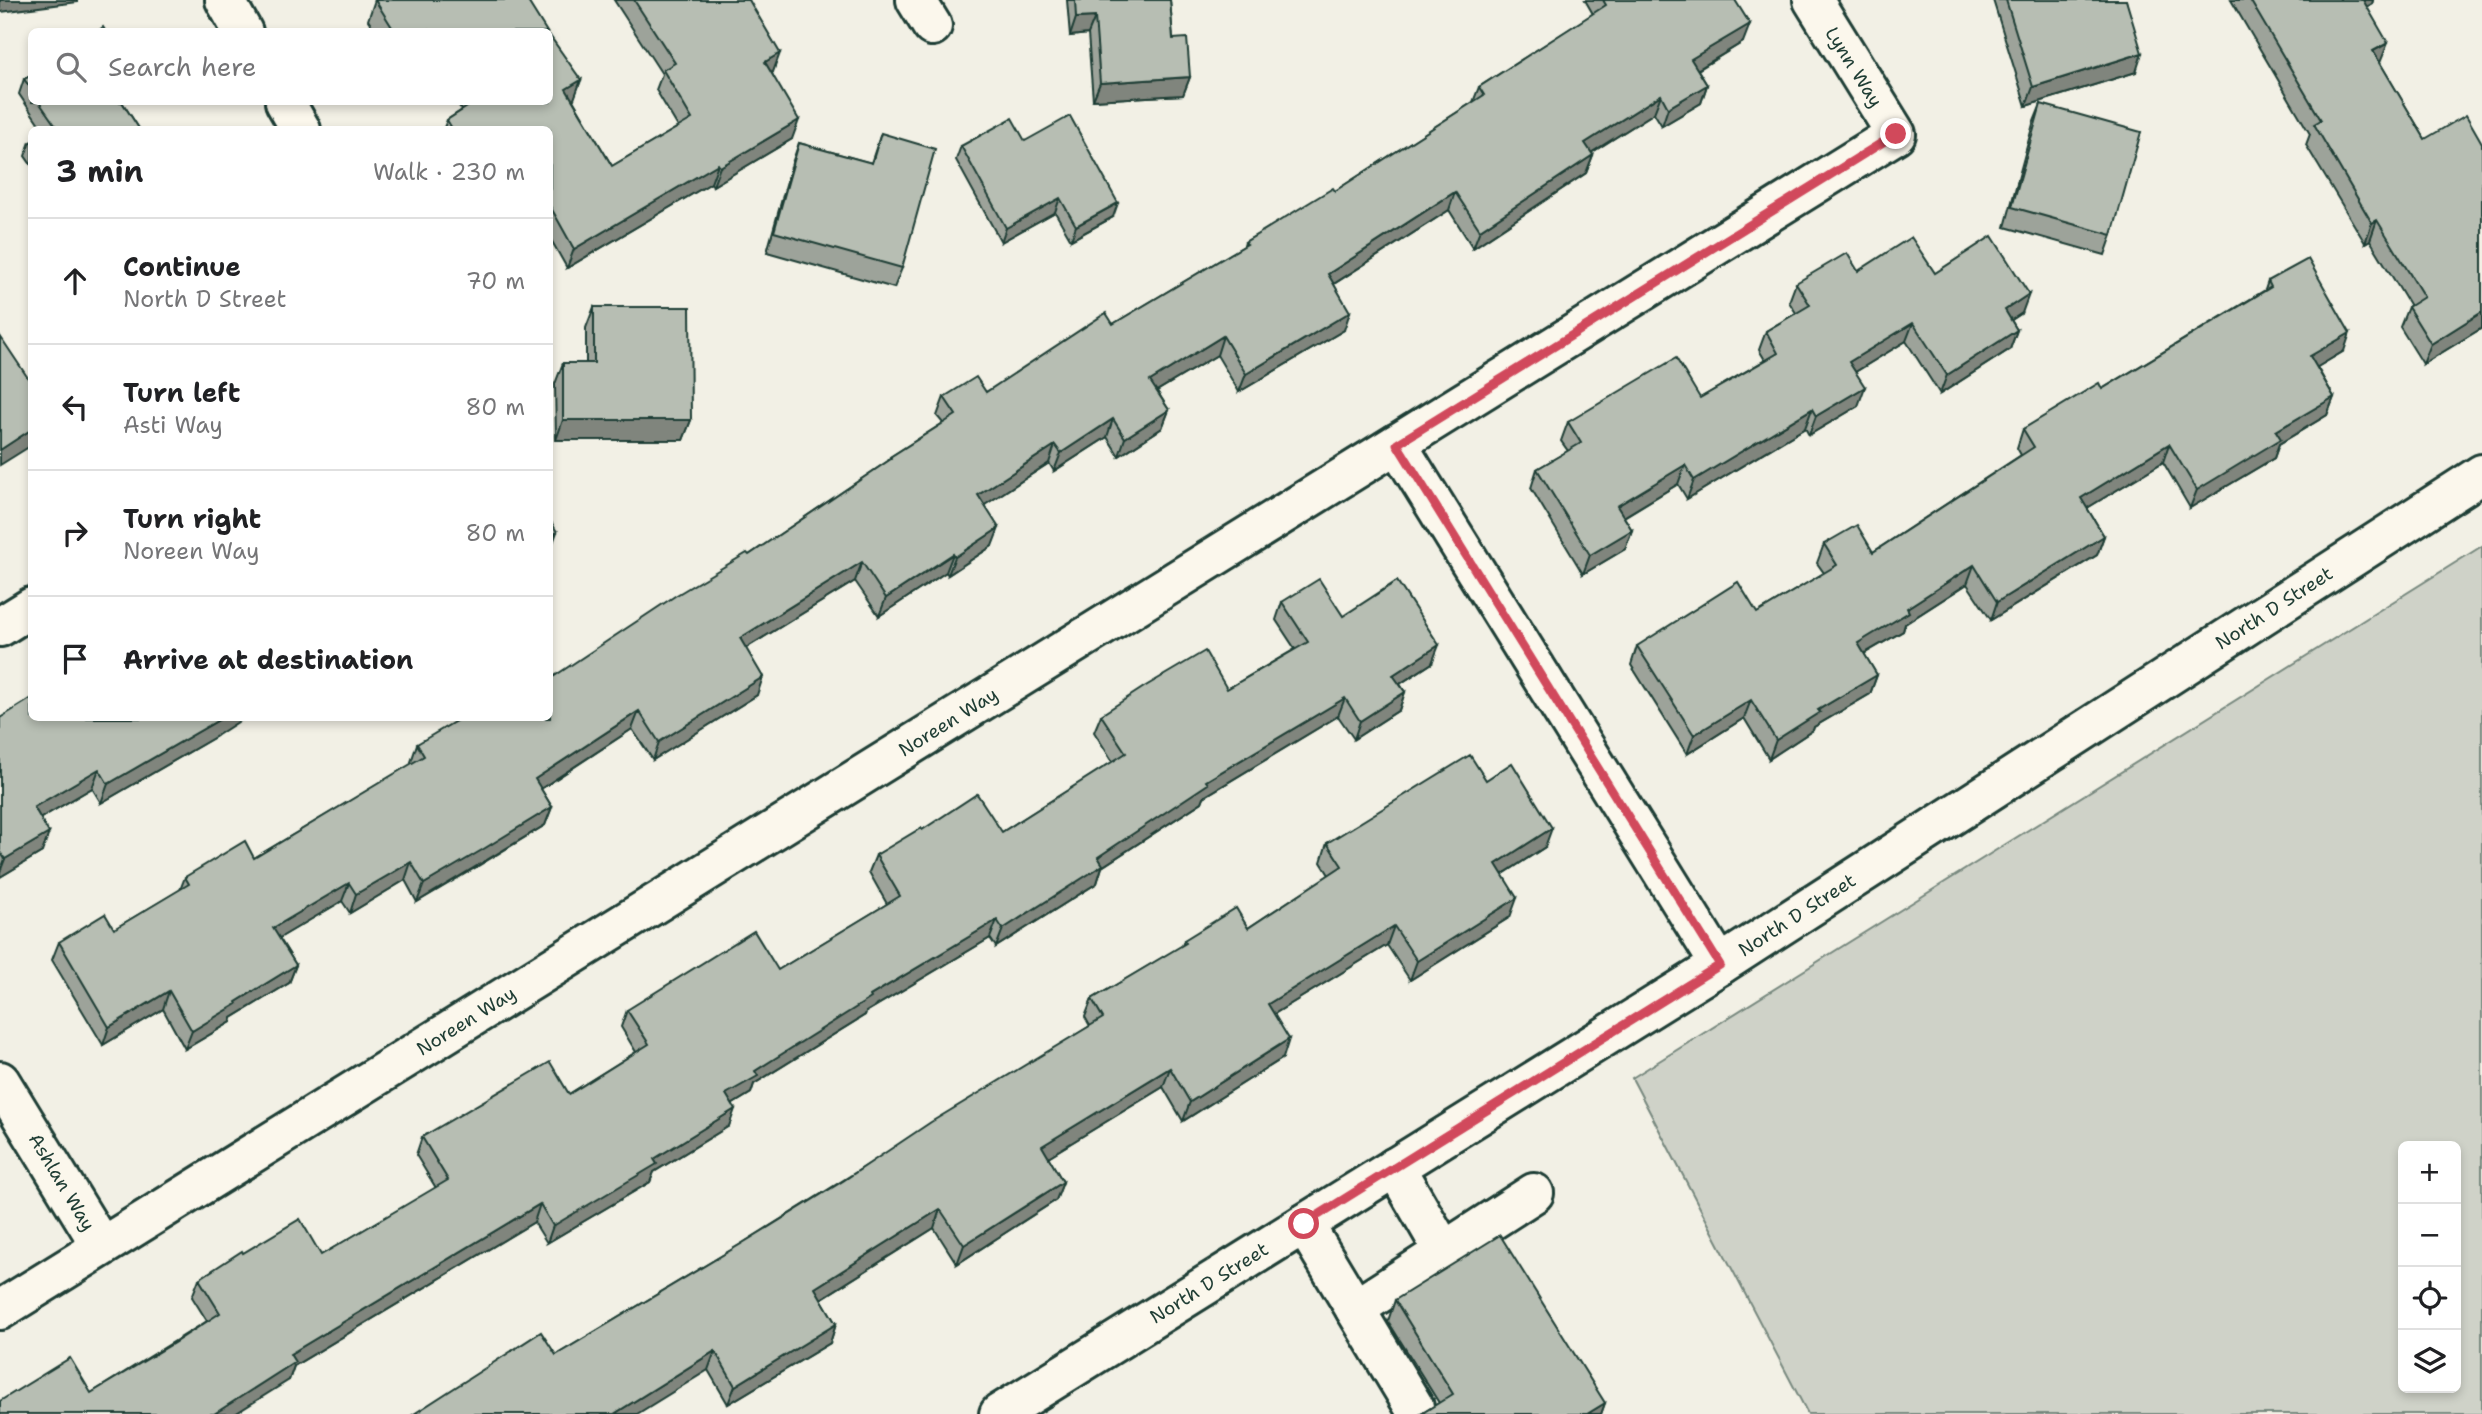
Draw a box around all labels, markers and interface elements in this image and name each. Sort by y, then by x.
street label: Lynn Way [1820,22,1888,112]
search box [28,28,553,105]
icon: search [52,48,90,86]
text: Search here [108,49,257,84]
route end [1880,118,1911,149]
text: 3 min [56,151,143,192]
text: Walk · 230 m [373,157,525,187]
text: Continue [123,249,241,284]
icon: ahead [56,262,94,300]
text: 70 m [466,266,525,296]
text: North D Street [123,284,287,314]
text: Turn left [123,375,240,410]
icon: left [56,388,94,426]
text: 80 m [466,392,525,422]
text: Asti Way [123,410,223,440]
text: Turn right [123,501,261,536]
icon: right [56,514,94,552]
text: 80 m [466,518,525,548]
text: Noreen Way [123,536,259,566]
street label: North D Street [2210,561,2338,655]
icon: arrive [56,640,94,678]
text: Arrive at destination [123,642,413,677]
street label: Noreen Way [894,682,1002,762]
street label: North D Street [1733,868,1861,962]
street label: Noreen Way [412,981,520,1061]
street label: Ashlan Way [23,1128,101,1236]
map controls [2398,1141,2461,1393]
button: + [2398,1141,2461,1204]
button: − [2398,1204,2461,1267]
route start [1288,1208,1319,1239]
street label: North D Street [1145,1237,1273,1329]
button: locate [2398,1267,2461,1330]
button: layers [2398,1330,2461,1393]

